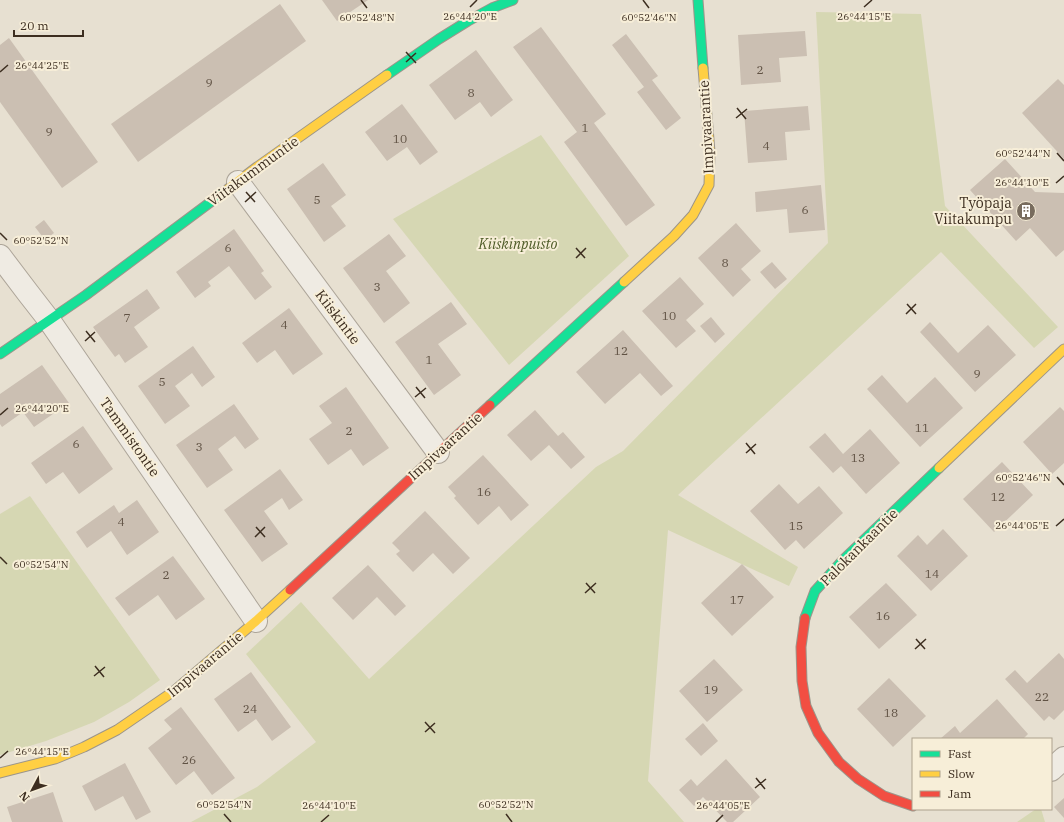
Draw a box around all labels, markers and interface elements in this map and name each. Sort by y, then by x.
text: 26°44'20"E [443,10,497,23]
text: 26°44'15"E [837,10,891,23]
text: 60°52'48"N [340,11,395,24]
text: 60°52'46"N [622,11,677,24]
scale bar [14,12,83,38]
text: 20 m [20,18,49,33]
text: 26°44'25"E [15,59,69,72]
house number: 2 [756,62,764,77]
house number: 9 [205,75,213,90]
street label: Impivaarantie [695,80,717,174]
house number: 8 [467,85,475,100]
house number: 1 [581,120,589,135]
house number: 9 [45,124,53,139]
house number: 10 [393,131,407,146]
street label: Viitakummuntie [204,132,302,210]
house number: 4 [762,138,770,153]
text: 60°52'44"N [996,147,1051,160]
text: 26°44'10"E [995,176,1049,189]
house number: 5 [313,192,321,207]
place label: Työpaja Viitakumpu [934,194,1012,228]
building icon: Työpaja Viitakumpu [1015,200,1037,222]
house number: 6 [801,202,809,217]
text: 60°52'52"N [14,234,69,247]
park label: Kiiskinpuisto [478,235,558,253]
house number: 6 [224,240,232,255]
house number: 8 [721,255,729,270]
house number: 3 [373,279,381,294]
street label: Kiiskintie [312,286,364,348]
house number: 10 [662,308,676,323]
house number: 7 [123,310,131,325]
house number: 4 [280,317,288,332]
house number: 12 [614,343,628,358]
house number: 1 [425,352,433,367]
house number: 9 [973,366,981,381]
house number: 5 [158,374,166,389]
street label: Tammistontie [96,394,164,480]
text: 26°44'20"E [15,402,69,415]
street label: Impivaarantie [404,408,486,484]
house number: 11 [915,420,929,435]
house number: 2 [345,423,353,438]
house number: 6 [72,436,80,451]
house number: 3 [195,439,203,454]
house number: 13 [851,450,865,465]
text: 60°52'46"N [996,471,1051,484]
house number: 16 [477,484,491,499]
house number: 12 [991,489,1005,504]
street label: Palokankaantie [816,504,902,590]
house number: 4 [117,514,125,529]
house number: 15 [789,518,803,533]
text: 26°44'05"E [995,519,1049,532]
text: 60°52'54"N [14,558,69,571]
house number: 14 [925,566,939,581]
house number: 2 [162,567,170,582]
house number: 17 [730,592,744,607]
house number: 16 [876,608,890,623]
street label: Impivaarantie [163,627,247,701]
house number: 19 [704,682,718,697]
house number: 22 [1035,689,1049,704]
house number: 24 [243,701,257,716]
house number: 18 [884,705,898,720]
legend [912,738,1052,810]
text: 26°44'15"E [15,745,69,758]
text: Fast [948,746,972,761]
house number: 26 [182,752,196,767]
text: Slow [948,766,975,781]
north arrow [12,770,52,810]
text: Jam [948,786,972,801]
text: N [16,788,33,804]
text: 60°52'54"N [197,798,252,811]
text: 60°52'52"N [479,798,534,811]
text: 26°44'10"E [302,799,356,812]
text: 26°44'05"E [696,799,750,812]

